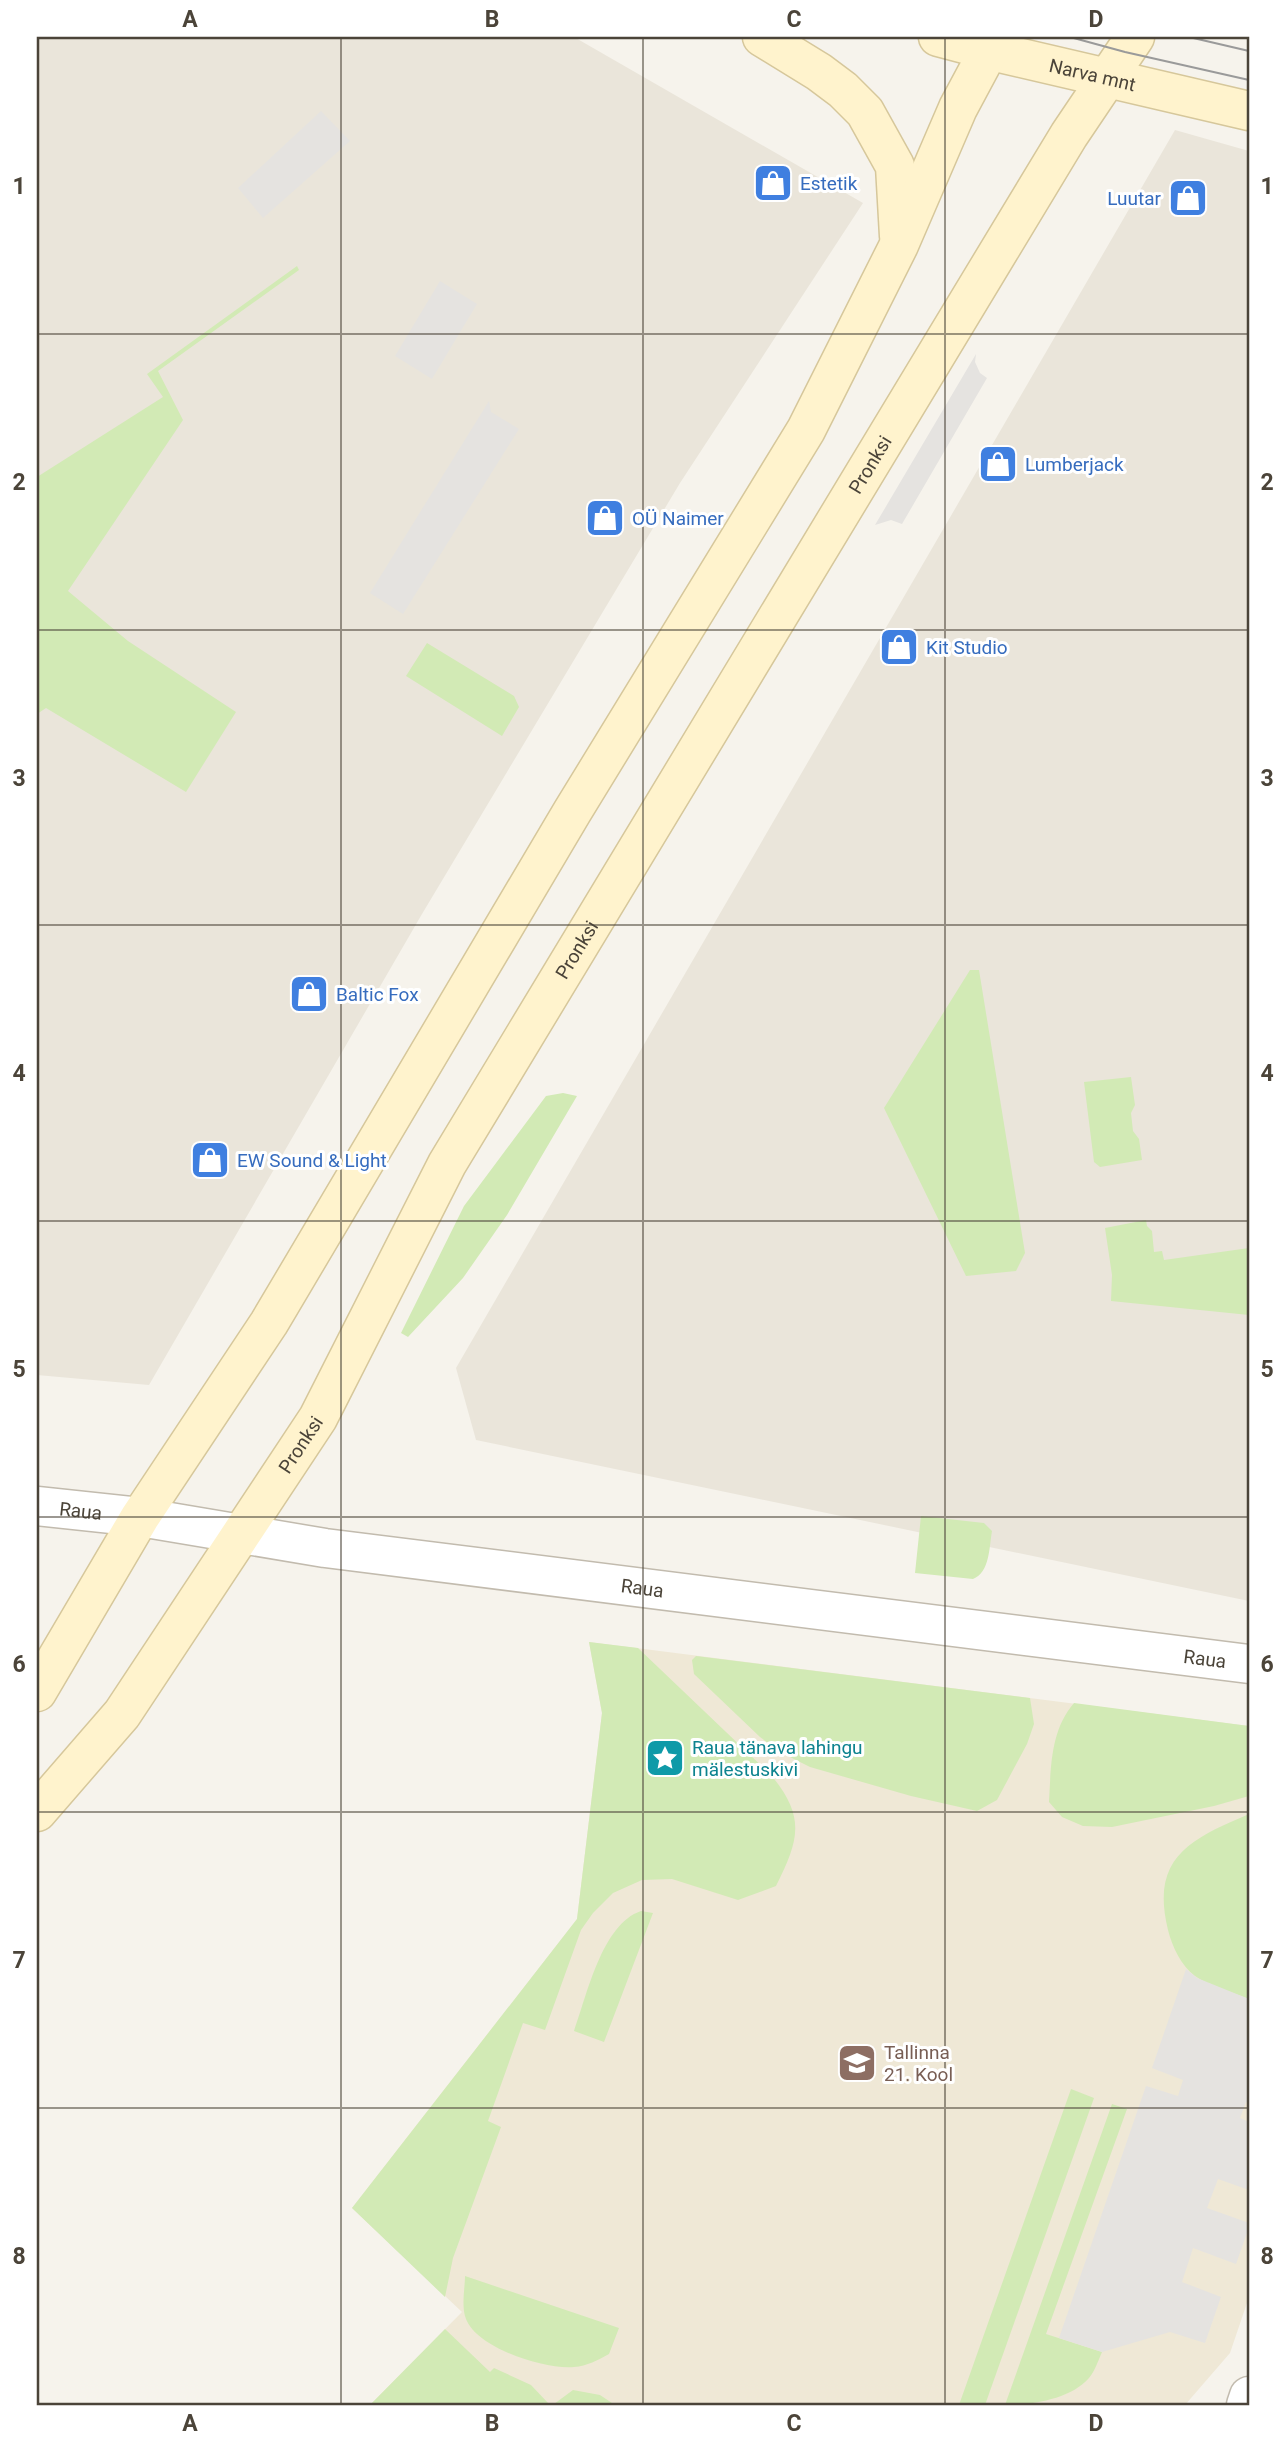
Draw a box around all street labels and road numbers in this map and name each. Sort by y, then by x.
street label: Narva mnt [1047,54,1138,96]
street label: Pronksi [844,432,897,498]
street label: Pronksi [551,917,603,983]
street label: Pronksi [274,1412,328,1478]
street label: Raua [58,1497,103,1525]
street label: Raua [620,1574,665,1602]
street label: Raua [1182,1645,1228,1673]

